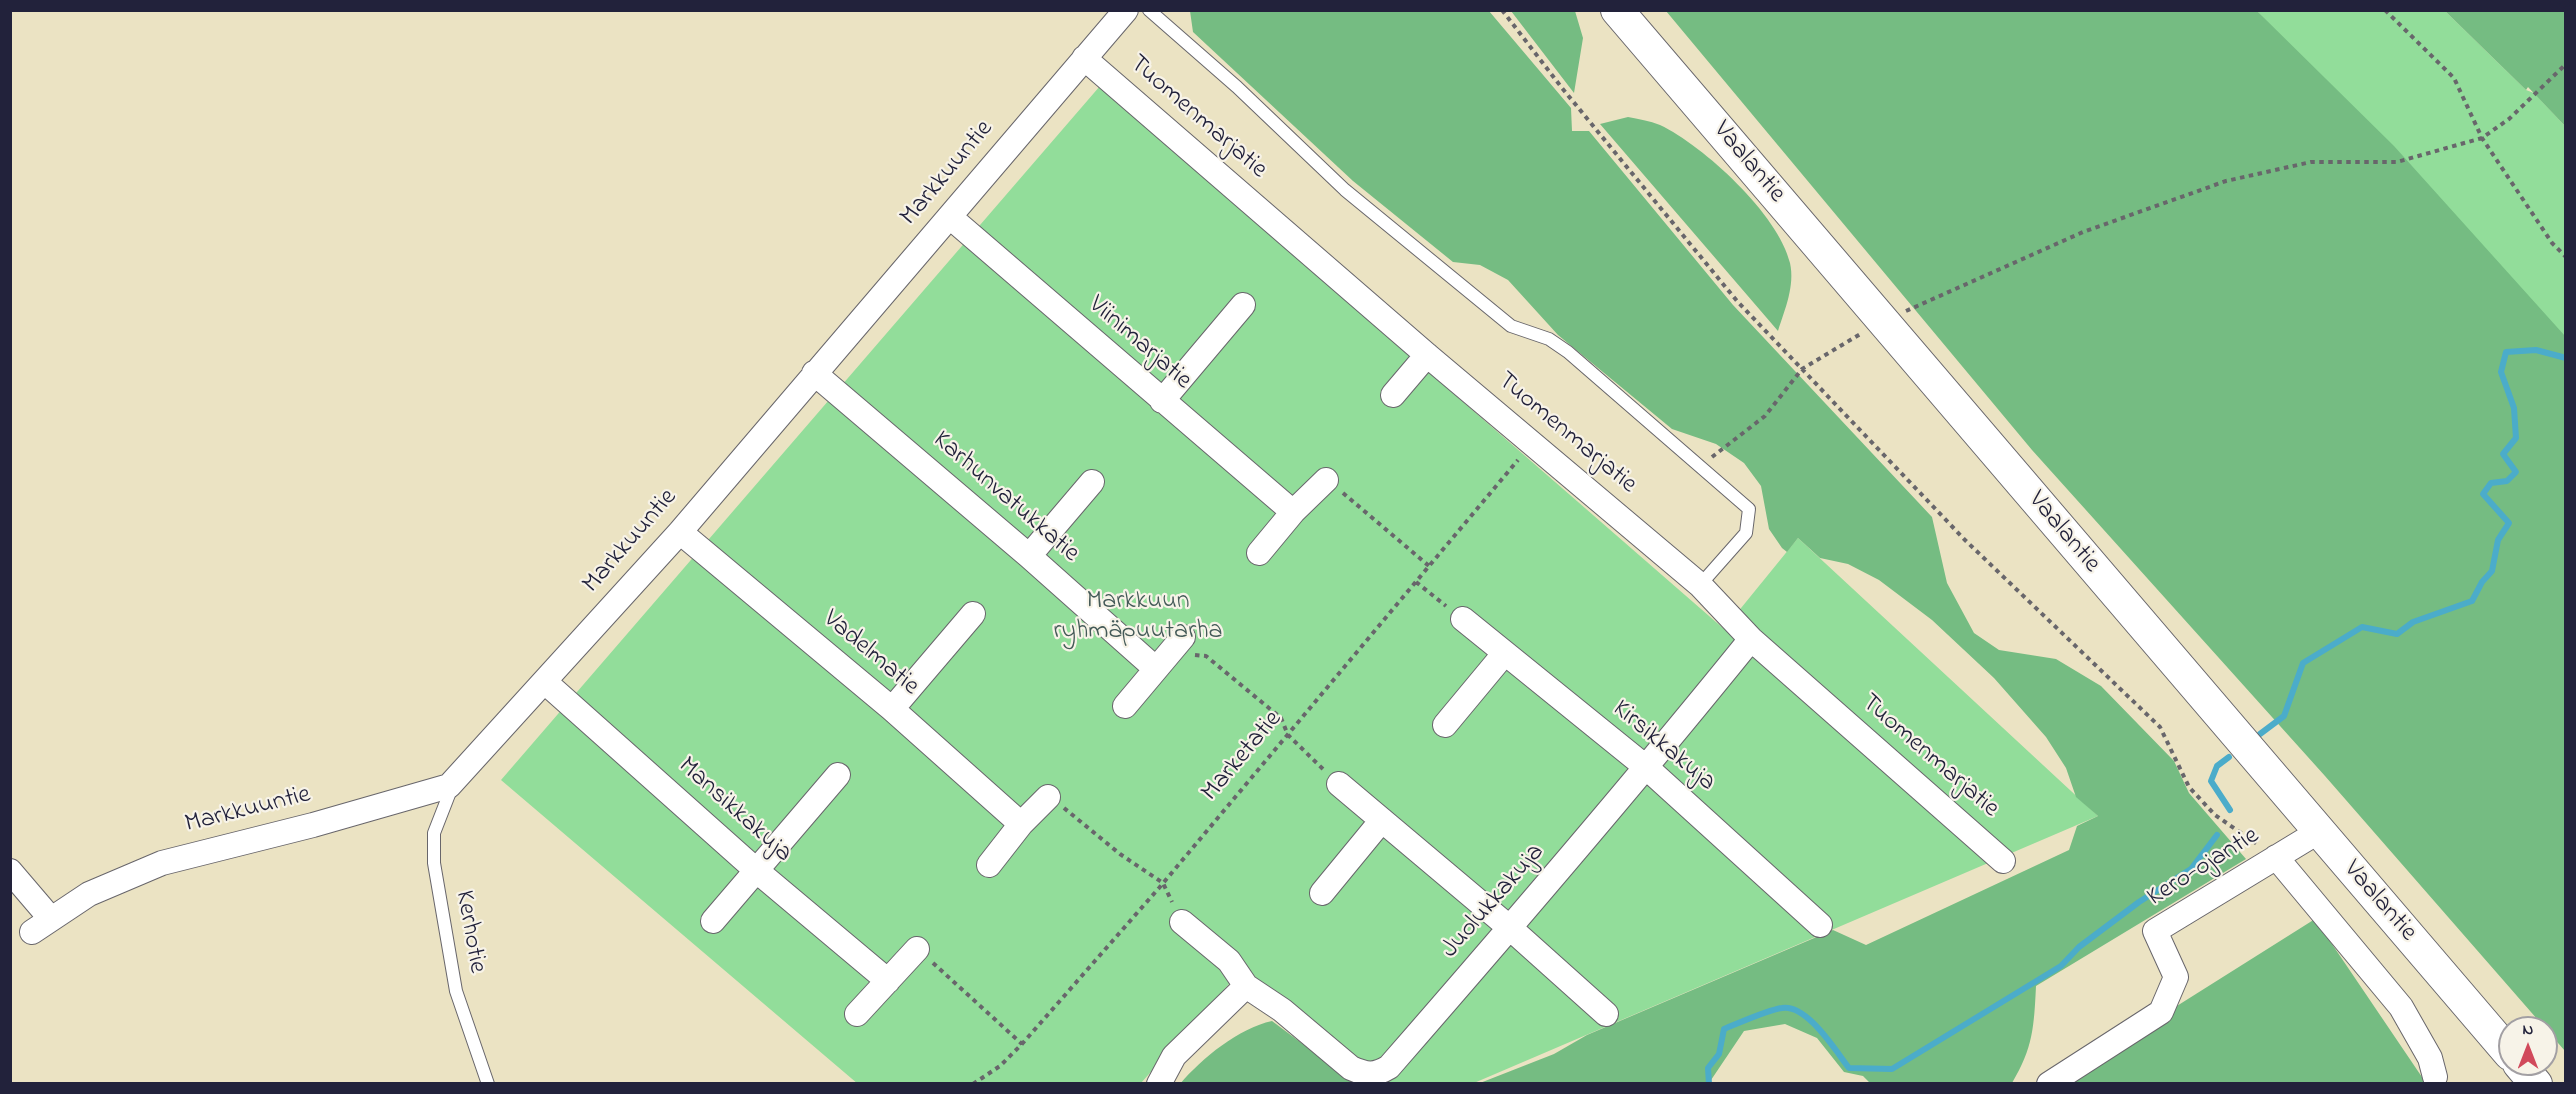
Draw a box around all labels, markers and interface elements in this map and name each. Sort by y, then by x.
street label: Tuomenmarjatie [1122,50,1272,186]
street label: Markkuuntie [895,115,1001,233]
street label: Vaalantie [1705,116,1791,210]
street label: Viinimarjatie [1081,291,1197,397]
street label: Tuomenmarjatie [1490,366,1642,502]
street label: Karhunvatukkatie [925,426,1085,570]
street label: Markkuuntie [577,483,685,601]
street label: Vaalantie [2020,486,2106,580]
park label: Markkuun ryhmäpuutarha [1053,587,1223,648]
street label: Vadelmatie [815,605,925,703]
street label: Tuomenmarjatie [1854,689,2004,825]
street label: Kirsikkakuja [1605,695,1721,799]
street label: Marketatie [1196,705,1290,809]
street label: Mansikkakuja [671,752,797,870]
street label: Markkuuntie [182,780,314,842]
street label: Kero-ojantie [2142,821,2266,915]
street label: Juolukkakuja [1436,838,1552,966]
street label: Vaalantie [2336,855,2422,949]
street label: Kerhotie [446,888,492,976]
north arrow [2498,1016,2558,1076]
text: N [2523,1018,2533,1042]

